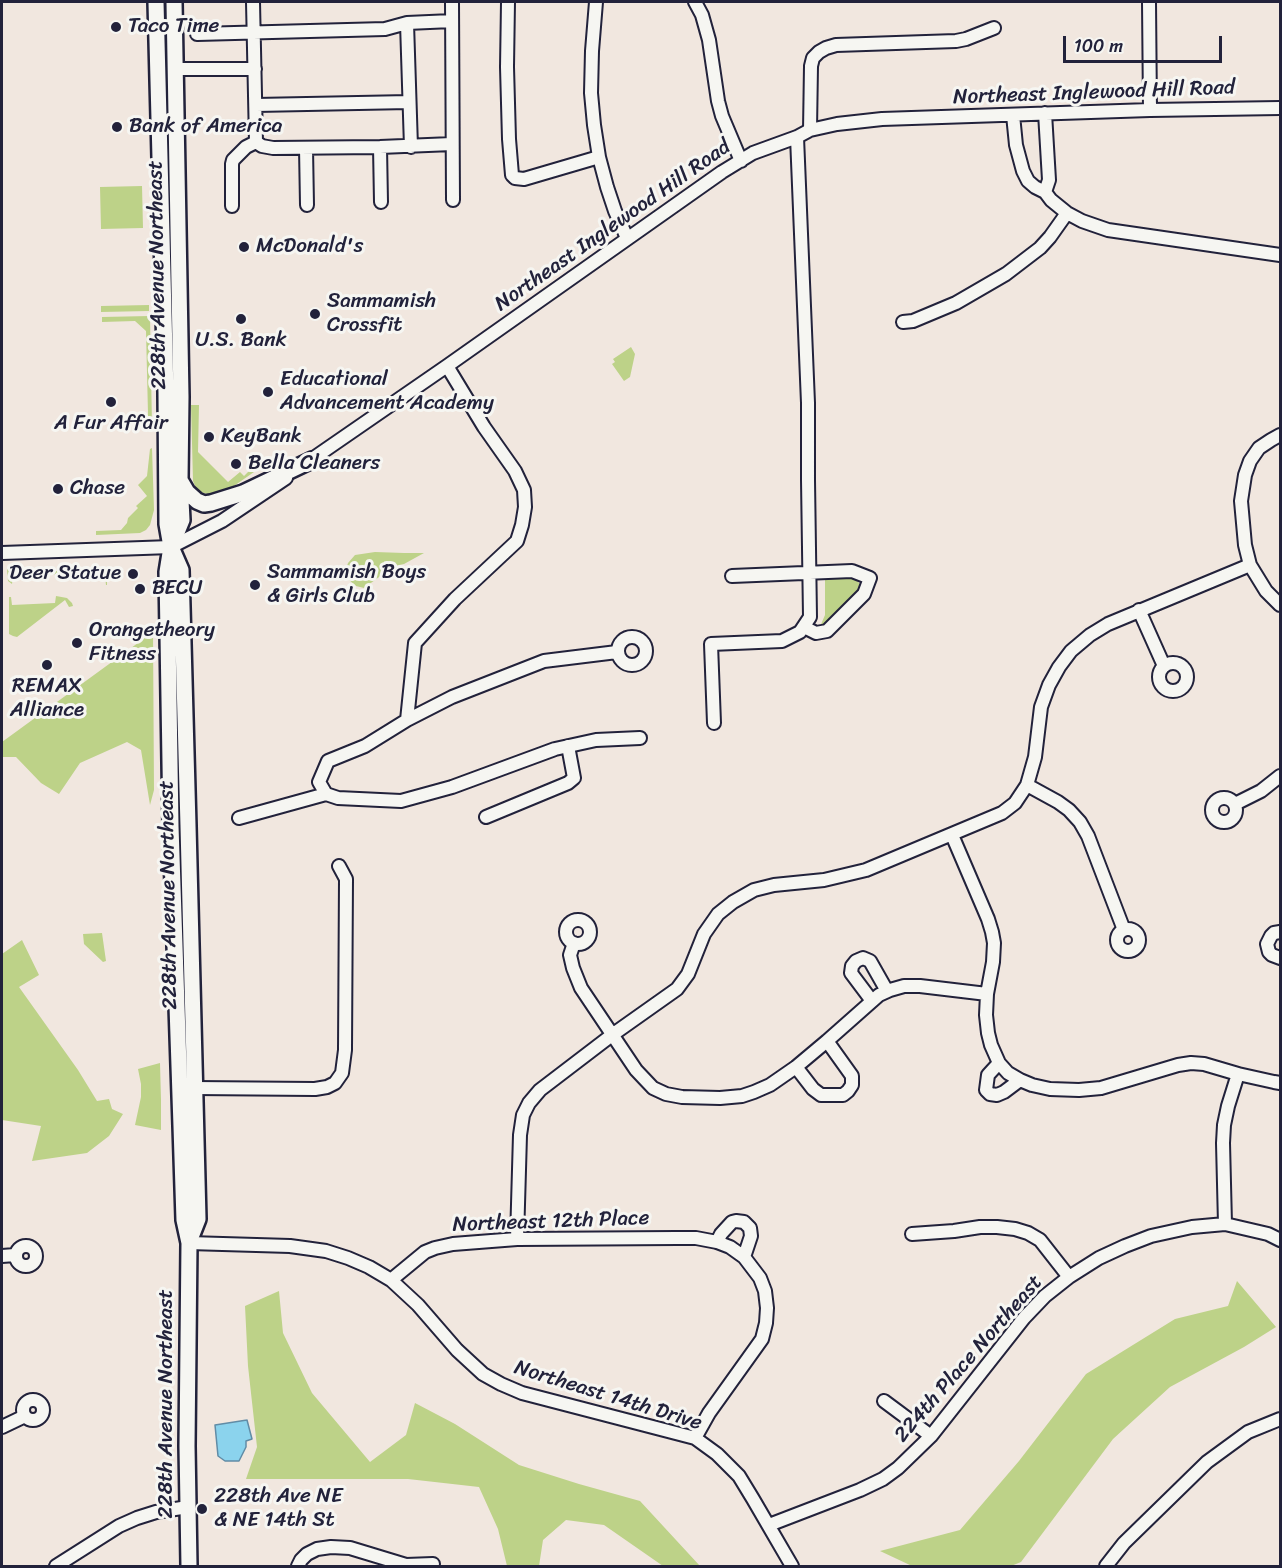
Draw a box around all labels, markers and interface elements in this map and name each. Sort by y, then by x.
place label: Taco Time [128,14,219,40]
marker: Taco Time [109,20,123,34]
scale bar [1066,24,1225,62]
text: 100 m [1074,30,1123,62]
street label: Northeast Inglewood Hill Road [953,75,1235,111]
place label: Bank of America [129,114,282,140]
marker: Bank of America [110,120,124,134]
street label: Northeast Inglewood Hill Road [490,135,736,317]
street label: 228th Avenue Northeast [143,160,173,390]
place label: McDonald's [256,234,363,260]
marker: McDonald's [237,240,251,254]
place label: Sammamish Crossfit [327,289,436,339]
marker: Sammamish Crossfit [308,307,322,321]
marker: U.S. Bank [234,312,248,326]
place label: U.S. Bank [195,328,287,354]
place label: Educational Advancement Academy [280,367,494,417]
marker: Educational Advancement Academy [261,385,275,399]
marker: A Fur Affair [104,395,118,409]
place label: A Fur Affair [54,411,168,437]
place label: KeyBank [221,424,302,450]
marker: KeyBank [202,430,216,444]
place label: Bella Cleaners [248,451,380,477]
marker: Bella Cleaners [229,457,243,471]
place label: Chase [70,476,125,502]
marker: Chase [51,482,65,496]
place label: Sammamish Boys & Girls Club [267,560,426,610]
place label: Deer Statue [9,561,121,587]
marker: Deer Statue [126,567,140,581]
place label: BECU [152,576,203,602]
marker: Sammamish Boys & Girls Club [248,578,262,592]
marker: BECU [133,582,147,596]
place label: Orangetheory Fitness [89,618,215,668]
marker: Orangetheory Fitness [70,636,84,650]
marker: REMAX Alliance [40,658,54,672]
place label: REMAX Alliance [10,674,84,724]
street label: 228th Avenue Northeast [154,780,184,1010]
street label: Northeast 12th Place [452,1206,650,1238]
street label: 224th Place Northeast [890,1270,1048,1448]
street label: 228th Avenue Northeast [154,1289,180,1519]
street label: Northeast 14th Drive [511,1355,705,1437]
place label: 228th Ave NE & NE 14th St [214,1484,343,1534]
marker: 228th Ave NE & NE 14th St [195,1502,209,1516]

